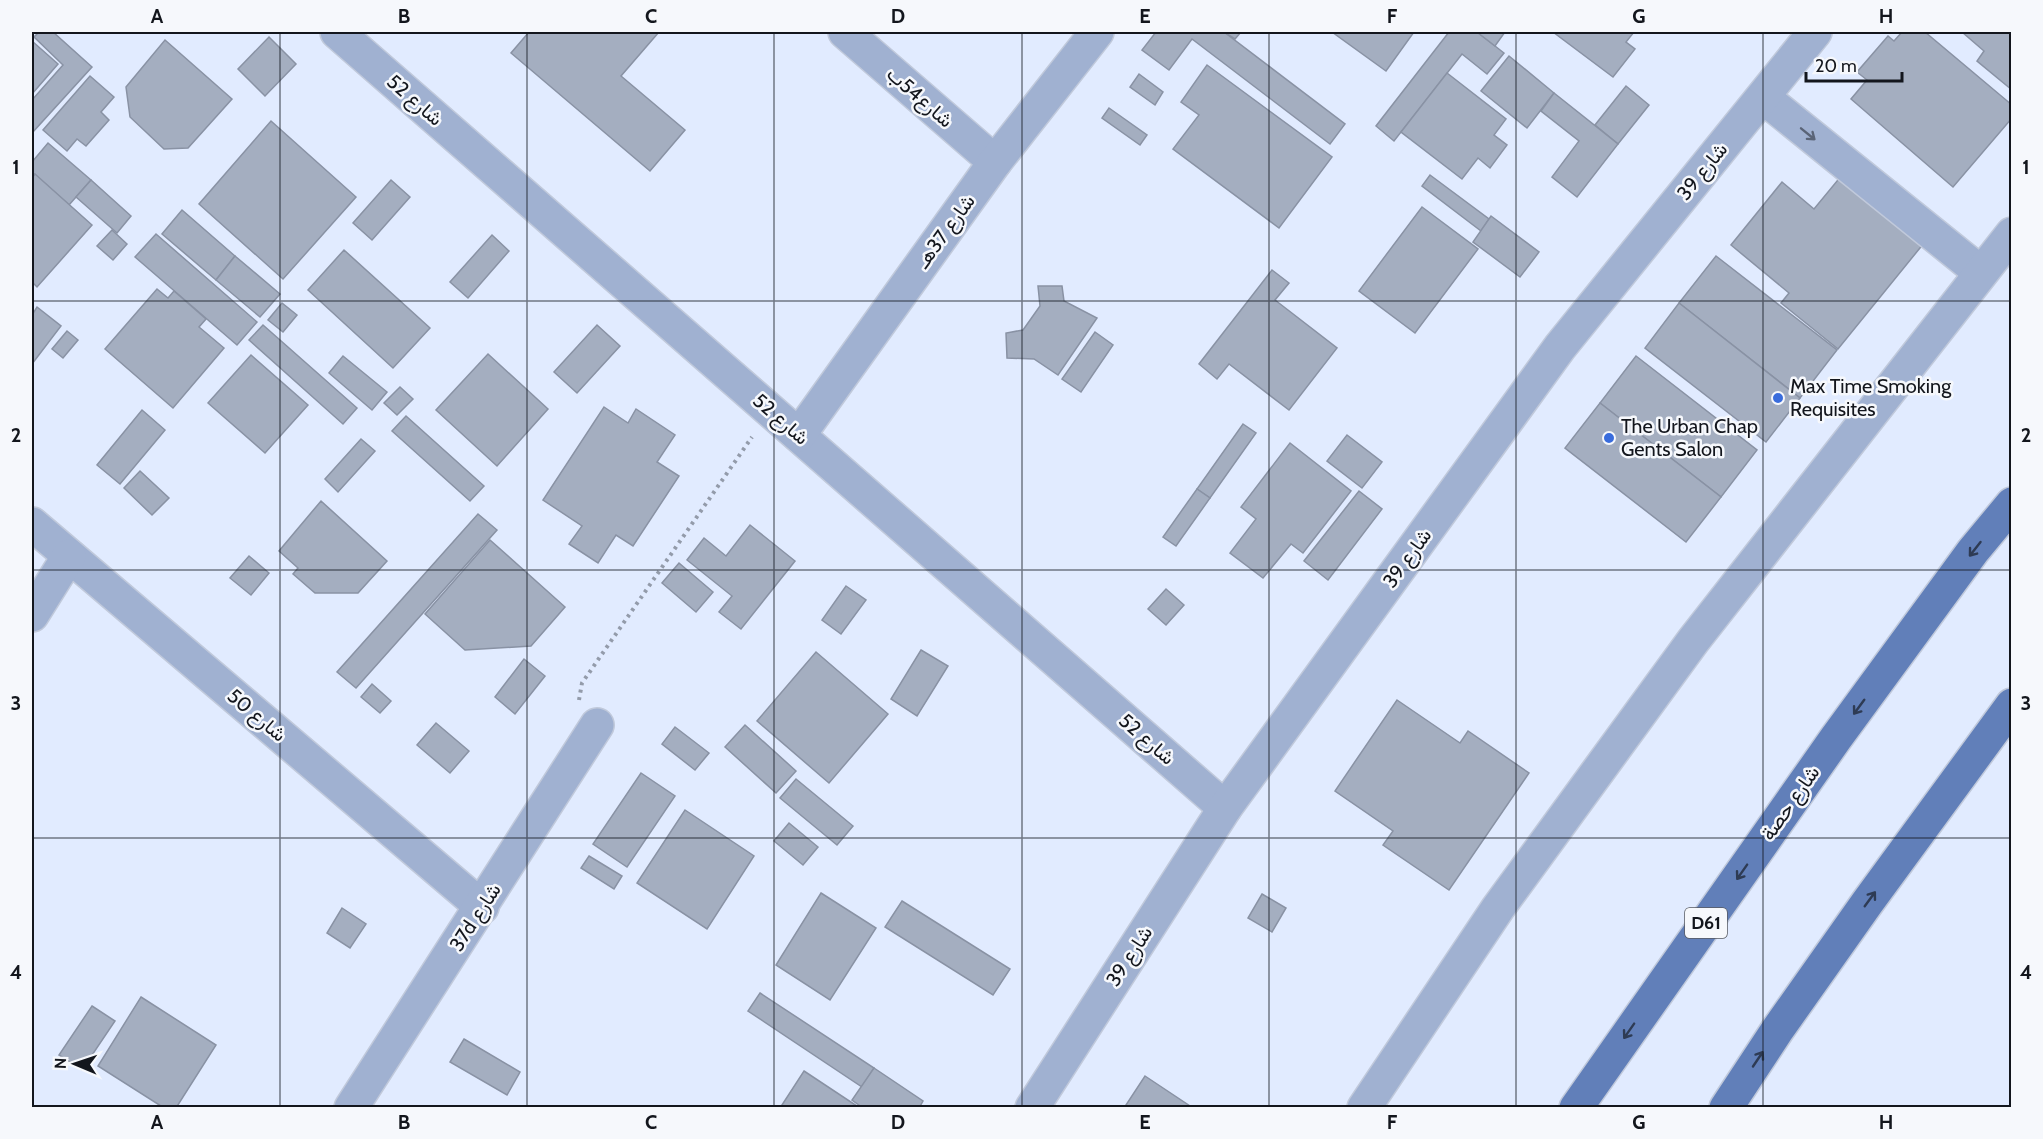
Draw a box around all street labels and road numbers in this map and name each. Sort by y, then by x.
street label: شارع54ب [881,62,958,134]
street label: شارع 52 [381,69,448,132]
street label: شارع 39 [1672,137,1734,206]
street label: شارع 37هـ [910,190,981,274]
street label: شارع 52 [747,388,814,451]
street label: شارع 39 [1378,524,1438,593]
street label: شارع 50 [221,683,291,748]
street label: شارع 52 [1113,708,1180,771]
street label: شارع حصة [1756,761,1826,846]
street label: 37d شارع [444,879,507,956]
road number: D61 [1685,908,1727,938]
street label: شارع 39 [1101,921,1159,992]

